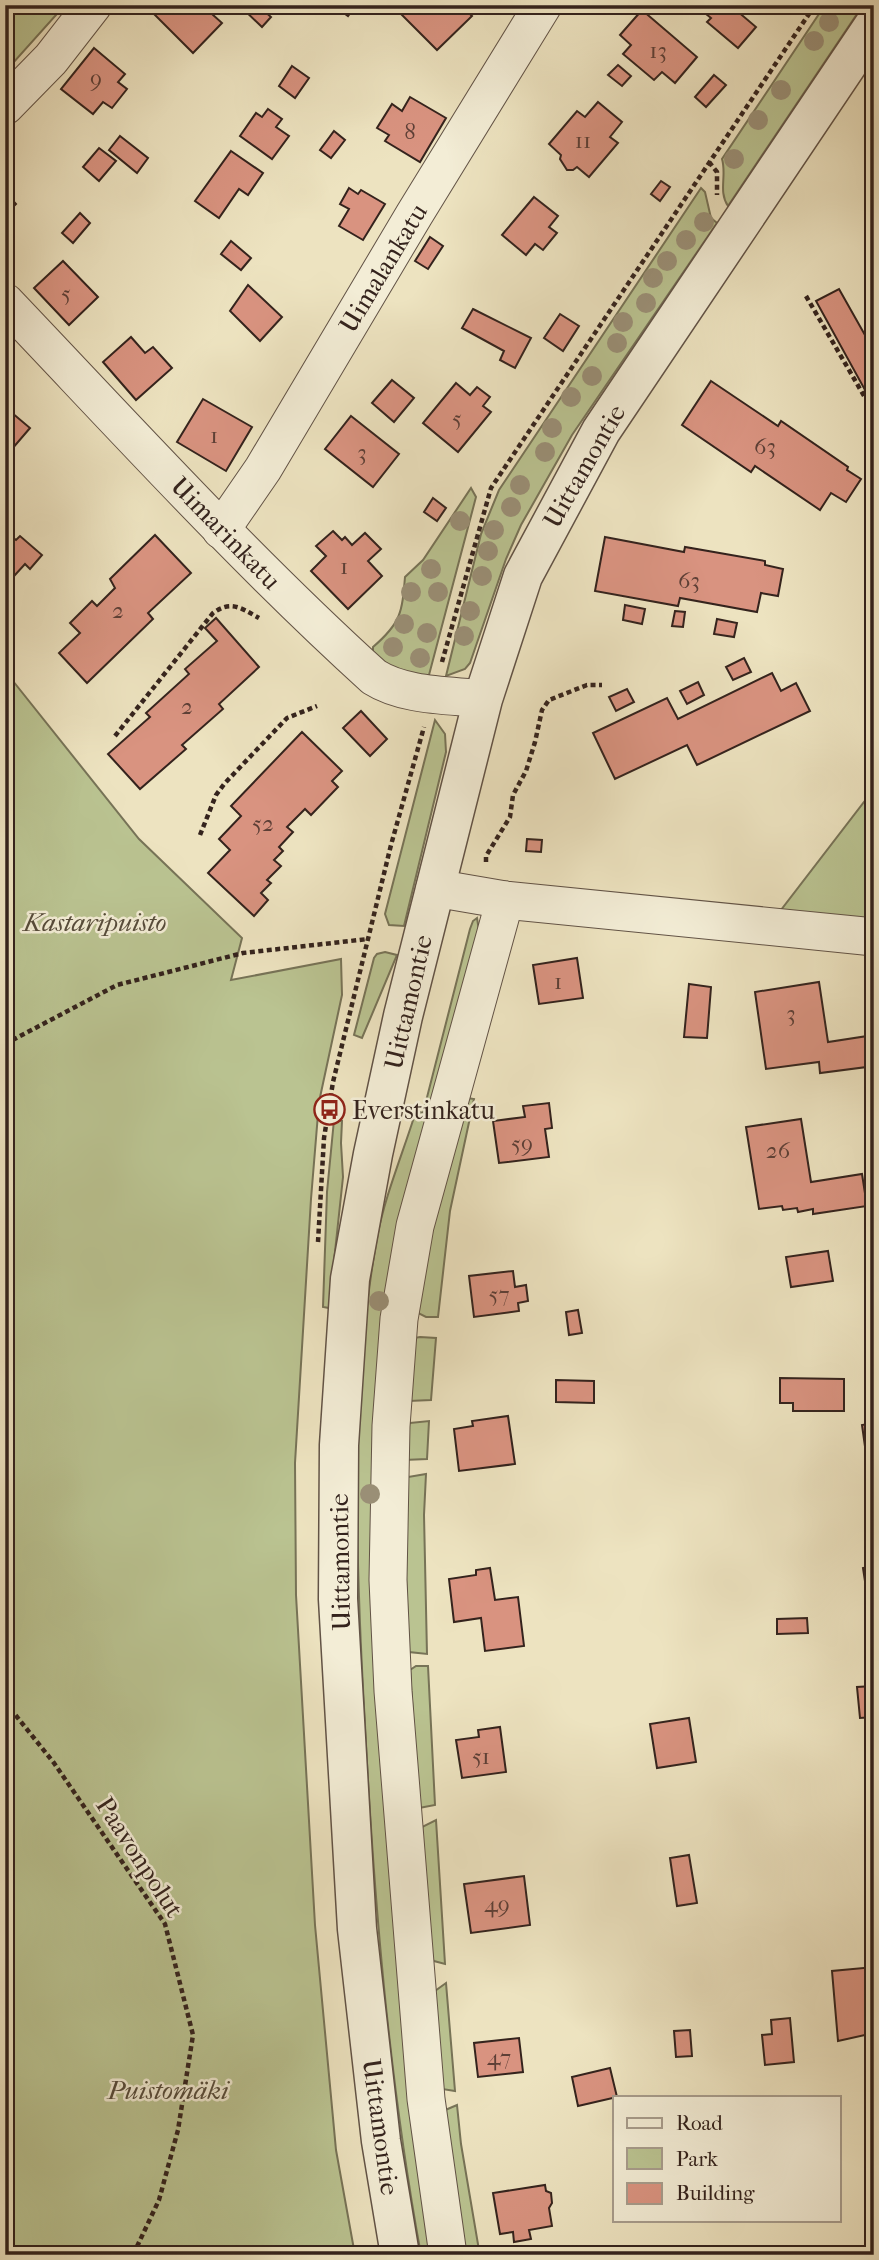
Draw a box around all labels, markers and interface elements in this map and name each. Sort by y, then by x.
house number: 13 [649,37,667,64]
house number: 9 [90,65,102,92]
house number: 8 [404,118,416,145]
house number: 11 [575,127,591,154]
street label: Uimalankatu [333,198,434,338]
house number: 5 [61,280,71,307]
street label: Uittamontie [537,399,632,533]
house number: 5 [452,405,462,432]
house number: 1 [210,422,218,449]
house number: 63 [754,433,776,460]
house number: 3 [357,439,367,466]
street label: Uimarinkatu [164,471,287,596]
house number: 1 [340,553,348,580]
house number: 63 [678,567,700,594]
house number: 2 [112,597,124,624]
house number: 2 [181,693,193,720]
house number: 52 [252,810,274,837]
park label: Kastaripuisto [21,907,167,938]
street label: Uittamontie [378,932,439,1073]
house number: 1 [554,968,562,995]
house number: 3 [786,1000,796,1027]
bus stop icon: Everstinkatu [312,1093,346,1127]
place label: Everstinkatu [352,1095,495,1126]
house number: 59 [511,1130,533,1157]
house number: 26 [766,1137,791,1164]
house number: 57 [488,1281,510,1308]
street label: Uittamontie [324,1493,357,1631]
house number: 51 [472,1743,490,1770]
street label: Paavonpolut [89,1791,190,1924]
house number: 49 [484,1891,510,1918]
house number: 47 [487,2044,511,2071]
street label: Uittamontie [356,2057,405,2197]
park label: Puistomäki [107,2075,230,2106]
legend [613,2096,840,2222]
text: Road [676,2111,723,2135]
text: Park [676,2147,718,2171]
text: Building [676,2181,755,2205]

